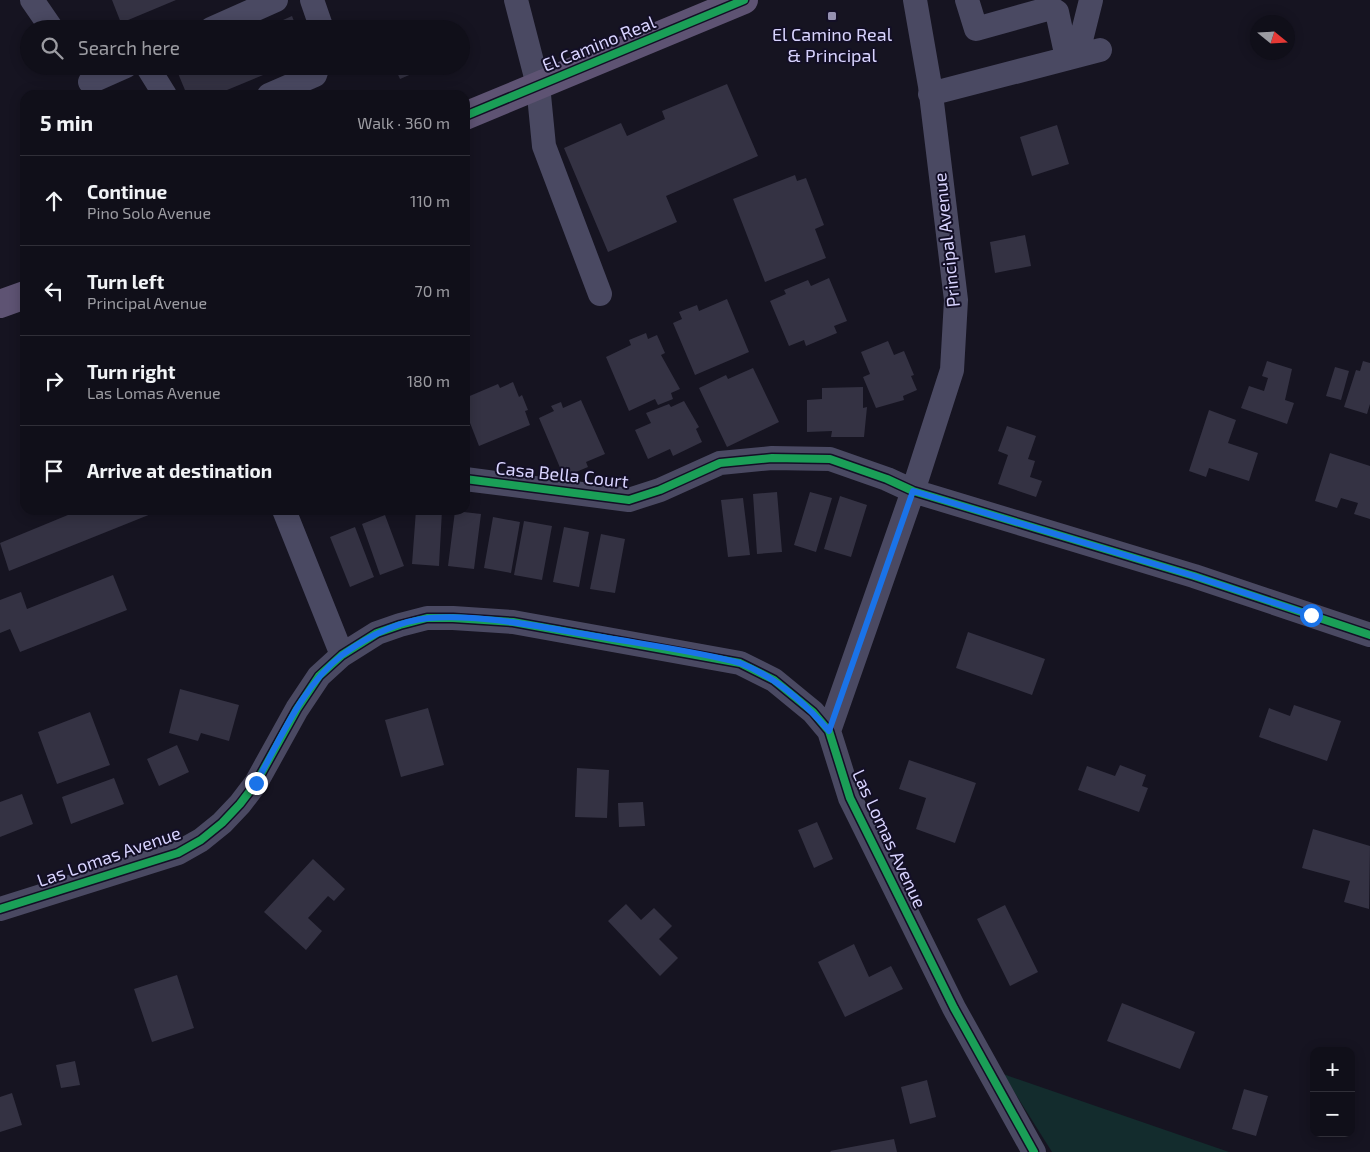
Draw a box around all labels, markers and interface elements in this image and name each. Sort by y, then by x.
street label: El Camino Real [539,10,659,76]
marker: El Camino Real & Principal [826,10,838,22]
north arrow [1250,15,1295,60]
search box [20,20,470,75]
place label: El Camino Real & Principal [772,23,893,66]
icon: search [38,34,66,62]
text: Search here [78,36,180,59]
text: 5 min [40,110,93,135]
text: Walk · 360 m [357,113,450,132]
street label: Principal Avenue [928,172,964,308]
text: Continue [87,180,167,203]
icon: ahead [40,187,68,215]
text: 110 m [410,191,450,210]
text: Pino Solo Avenue [87,203,211,222]
text: Turn left [87,270,164,293]
icon: left [40,277,68,305]
text: 70 m [415,281,450,300]
text: Principal Avenue [87,293,207,312]
text: Turn right [87,360,175,383]
icon: right [40,367,68,395]
text: 180 m [407,371,450,390]
text: Las Lomas Avenue [87,383,221,402]
street label: Casa Bella Court [495,456,630,492]
icon: arrive [40,457,68,485]
text: Arrive at destination [87,459,272,482]
route start [1300,604,1323,627]
street label: Las Lomas Avenue [848,766,932,911]
route end [245,772,268,795]
street label: Las Lomas Avenue [34,821,183,891]
map controls [1310,1047,1355,1137]
button: + [1310,1047,1355,1092]
button: − [1310,1092,1355,1137]

